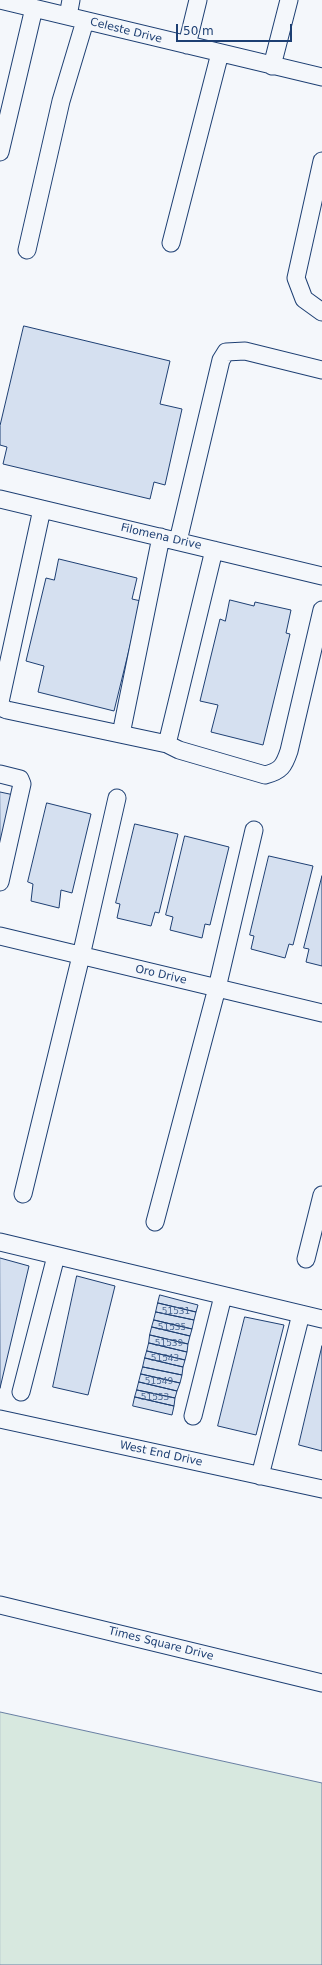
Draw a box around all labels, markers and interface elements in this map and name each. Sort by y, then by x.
street label: Celeste Drive [89,16,163,46]
scale bar [178,16,294,42]
text: 50 m [183,24,214,38]
street label: Filomena Drive [119,521,203,553]
street label: Oro Drive [134,963,188,987]
house number: 51531 [162,1307,190,1317]
house number: 51535 [158,1323,186,1333]
house number: 51539 [155,1339,183,1349]
house number: 51543 [151,1354,179,1364]
house number: 51549 [145,1377,173,1387]
house number: 51553 [141,1393,169,1403]
street label: West End Drive [118,1439,204,1469]
street label: Times Square Drive [107,1625,215,1663]

